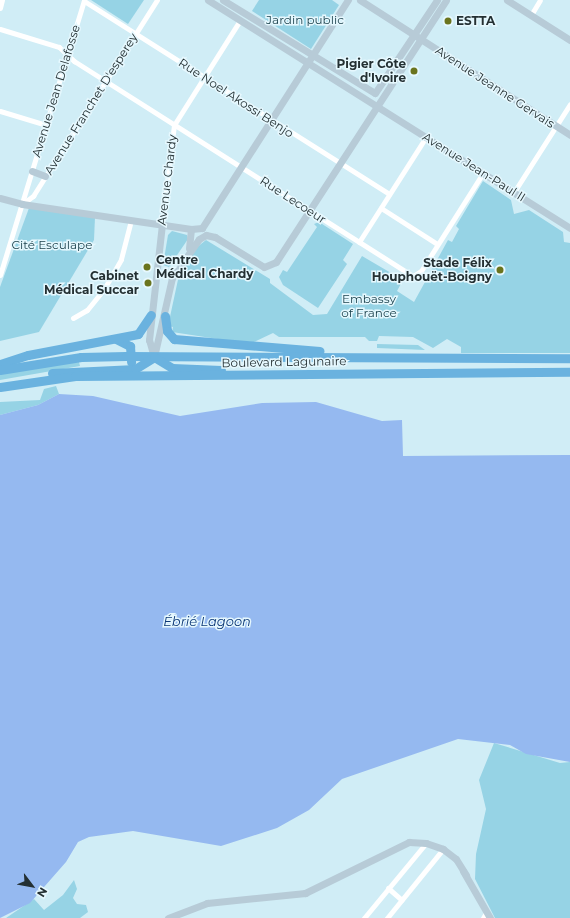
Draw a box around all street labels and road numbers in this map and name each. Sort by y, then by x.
street label: Avenue Jean Delafosse [29,23,83,159]
street label: Avenue Franchet D'esperey [41,31,141,177]
street label: Avenue Jeanne Gervais [433,43,557,131]
street label: Rue Noel Akossi Benjo [176,55,296,141]
street label: Avenue Jean-Paul II [420,129,528,205]
street label: Avenue Chardy [154,134,180,226]
street label: Rue Lecoeur [257,173,329,227]
street label: Boulevard Lagunaire [221,354,347,370]

